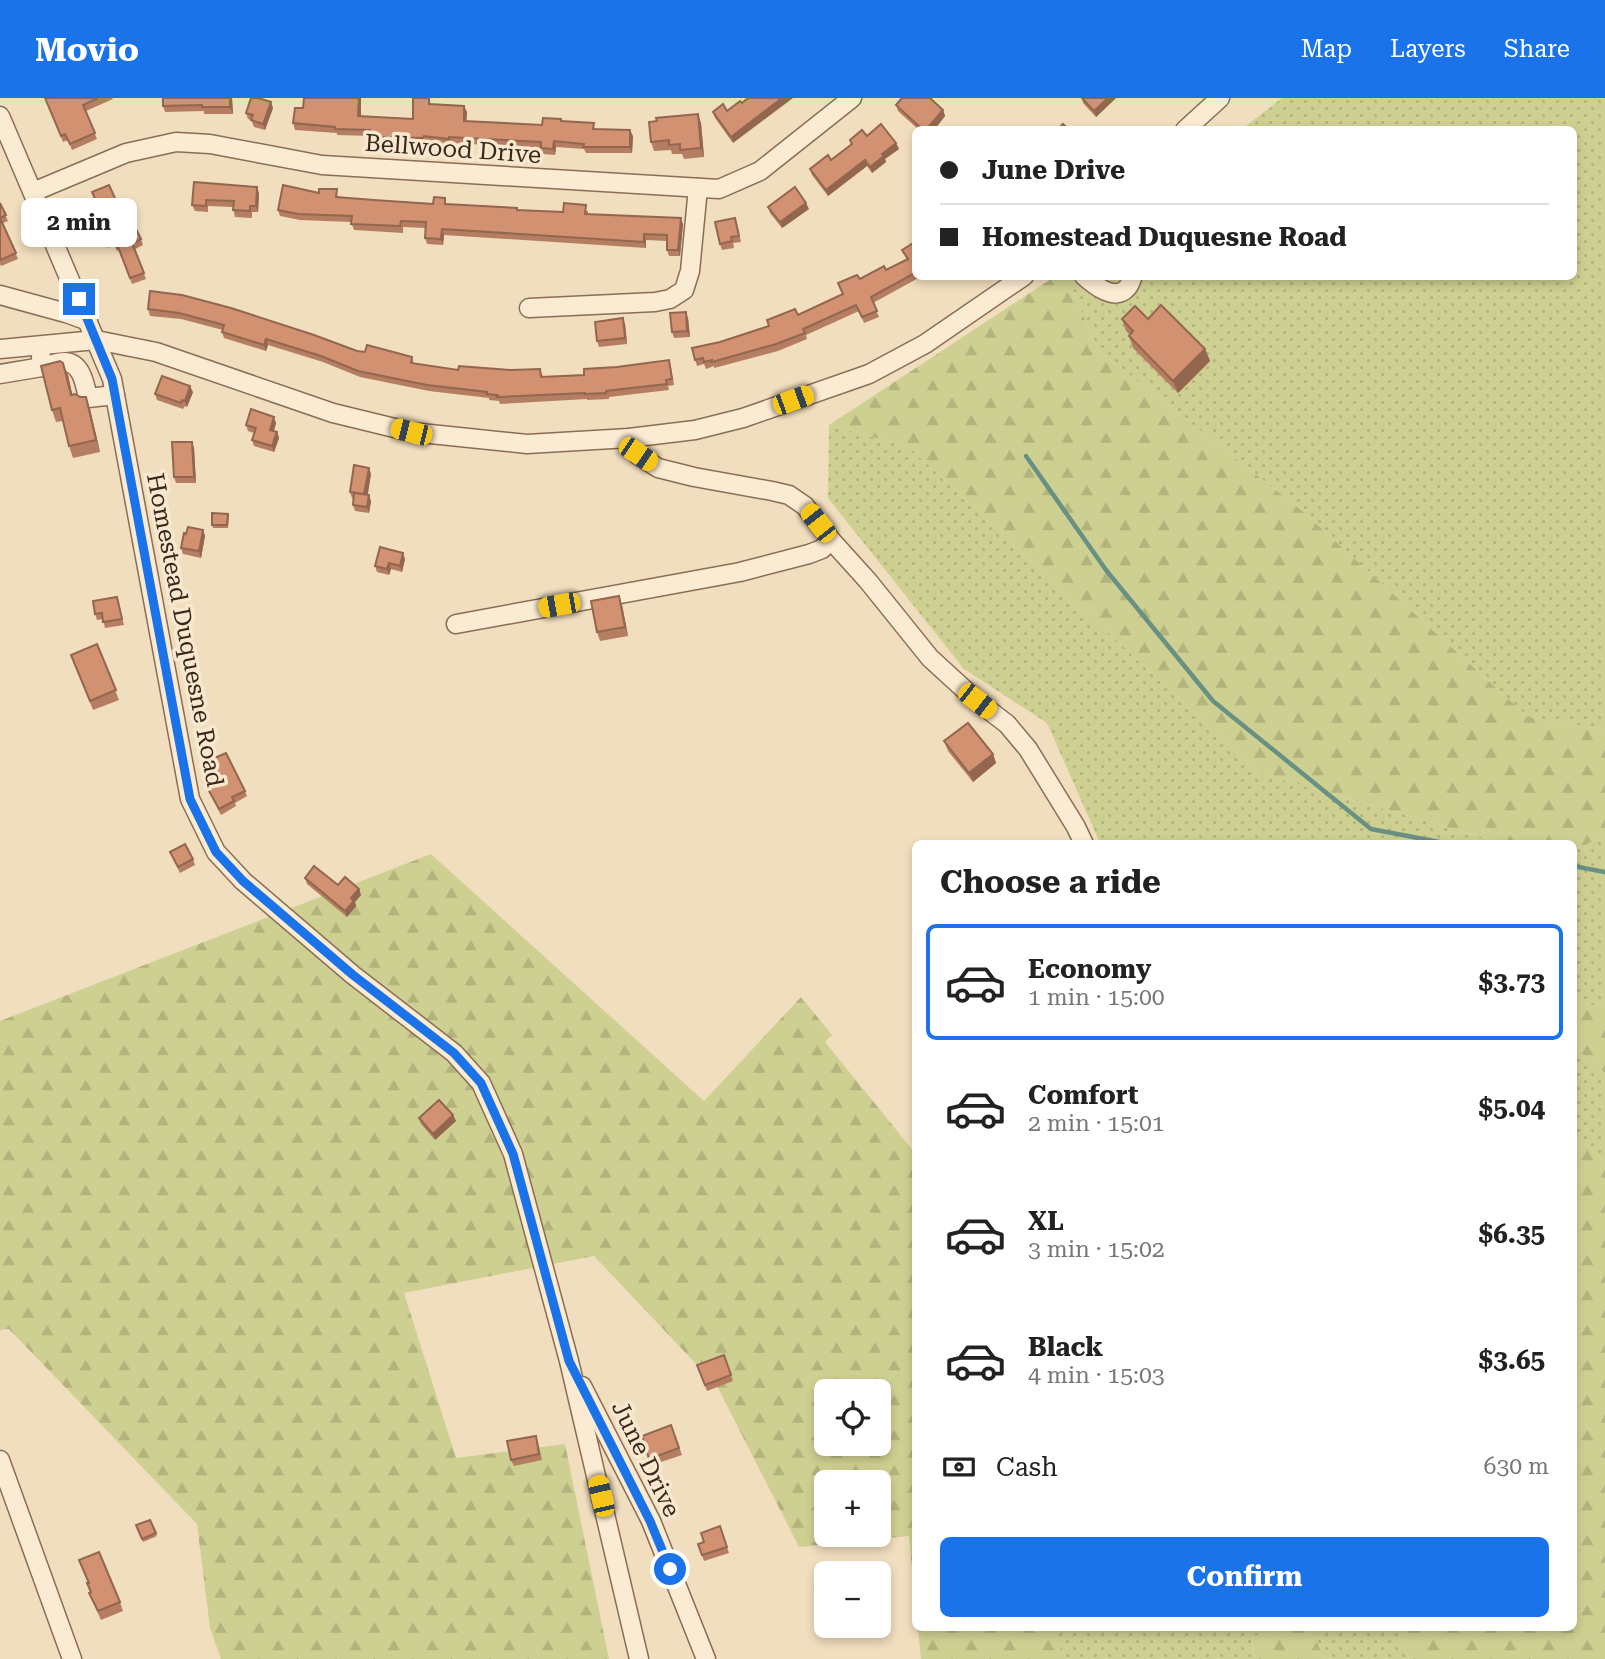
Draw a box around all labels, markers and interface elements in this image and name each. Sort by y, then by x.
text: Movio [35,30,139,69]
text: Map [1301,35,1352,63]
text: Layers [1390,35,1466,63]
text: Share [1504,35,1570,63]
street label: Bellwood Drive [364,129,542,169]
text: June Drive [982,155,1125,185]
callout: 2 min [21,198,137,246]
text: 2 min [47,209,111,236]
text: Homestead Duquesne Road [982,222,1347,252]
route end [63,283,95,315]
car [770,383,817,417]
car [389,417,434,447]
car [615,434,662,474]
street label: Homestead Duquesne Road [141,471,229,789]
car [797,500,840,546]
car [537,591,582,619]
car [954,680,1001,722]
text: Choose a ride [940,863,1161,901]
icon: car [944,951,1007,1014]
text: Economy [1028,954,1151,984]
text: $3.73 [1479,967,1545,997]
text: 1 min · 15:00 [1028,984,1165,1011]
icon: car [944,1077,1007,1140]
text: Comfort [1028,1080,1138,1110]
text: $5.04 [1479,1093,1545,1123]
text: 2 min · 15:01 [1028,1110,1165,1137]
icon: car [944,1203,1007,1266]
text: XL [1028,1206,1064,1236]
text: $6.35 [1479,1219,1545,1249]
text: 3 min · 15:02 [1028,1236,1165,1263]
icon: car [944,1329,1007,1392]
text: Black [1028,1332,1103,1362]
text: $3.65 [1479,1345,1545,1375]
text: 4 min · 15:03 [1028,1362,1165,1389]
map controls [814,1379,891,1638]
button: locate [814,1379,891,1456]
street label: June Drive [606,1396,686,1522]
icon: cash [940,1448,978,1486]
text: Cash [996,1452,1058,1482]
text: 630 m [1484,1453,1549,1480]
button: + [814,1470,891,1547]
car [587,1473,616,1519]
button: Confirm [940,1537,1549,1617]
route start [654,1553,686,1585]
button: − [814,1561,891,1638]

